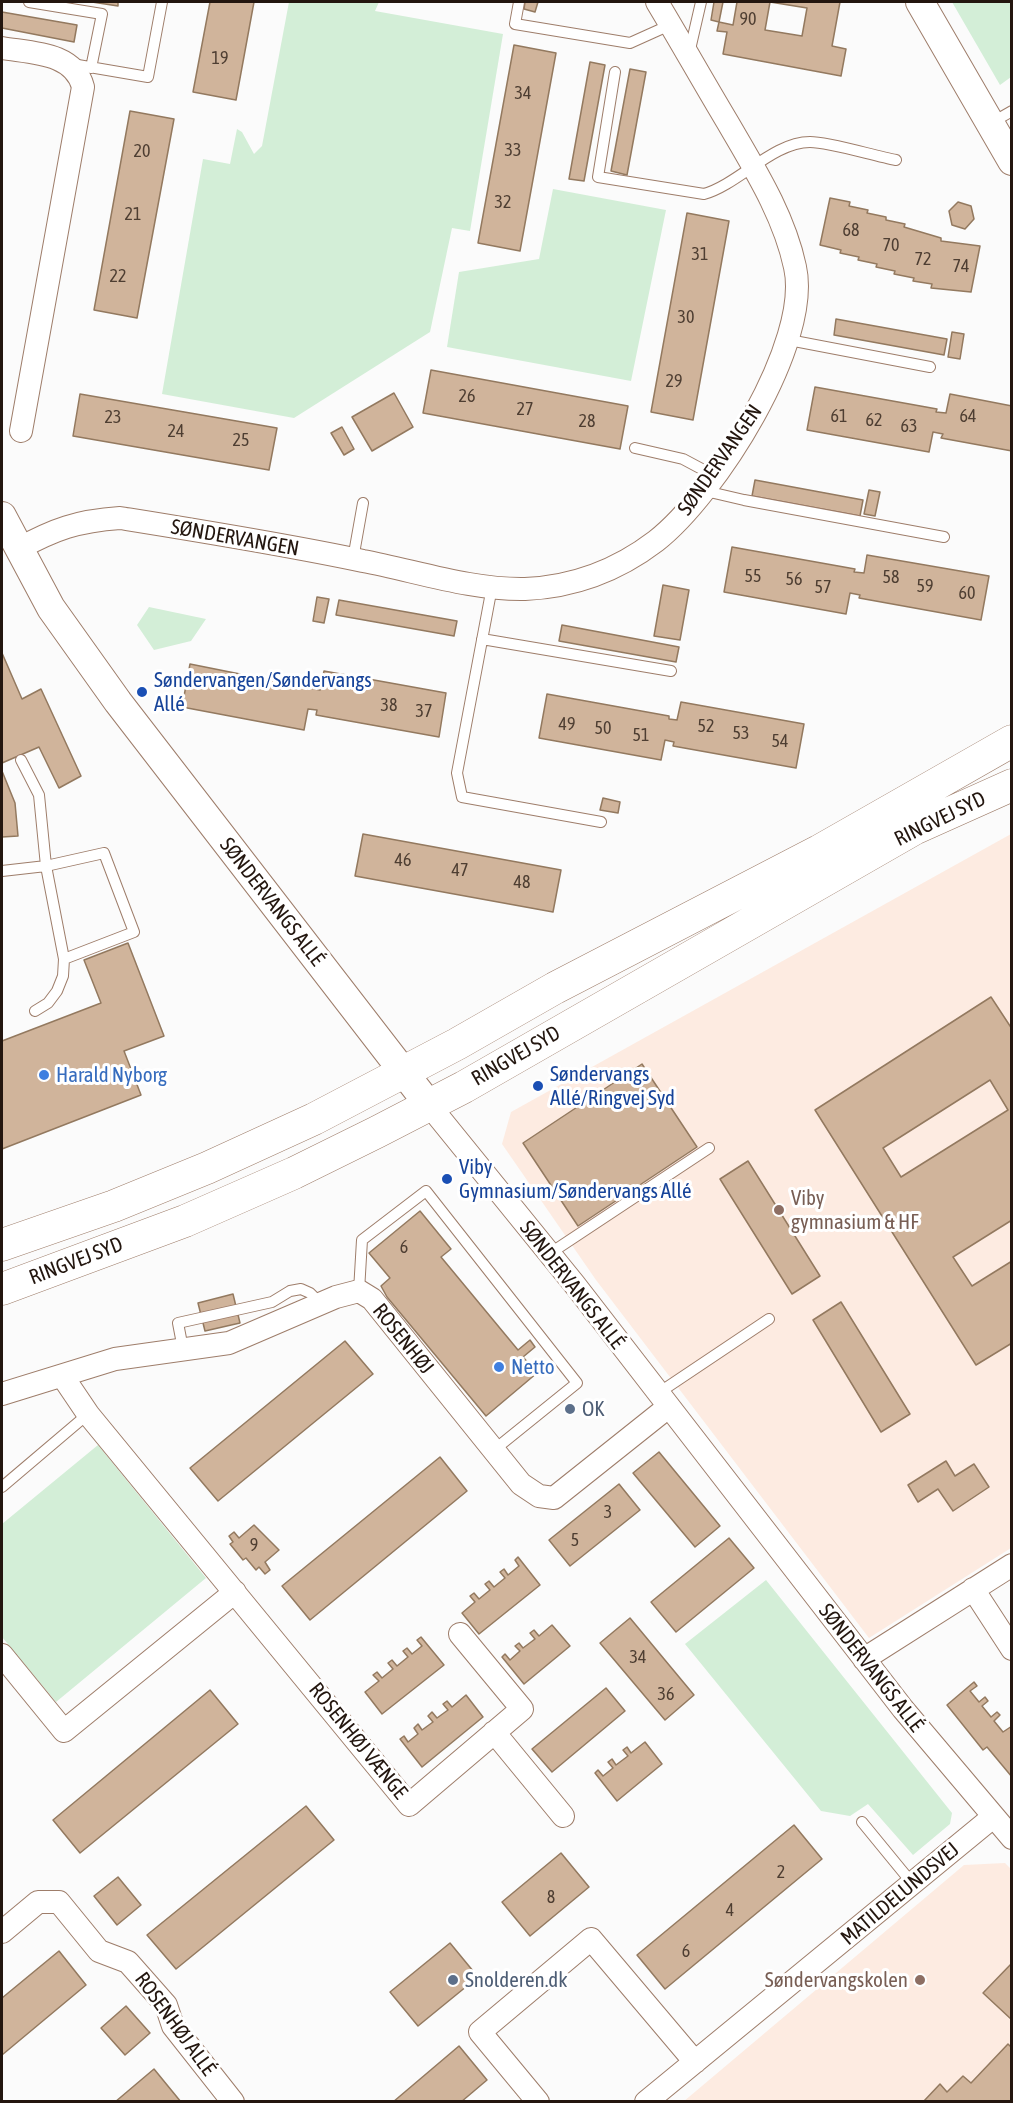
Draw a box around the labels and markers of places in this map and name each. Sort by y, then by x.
place label: Søndervangen/Søndervangs Allé [154,667,372,717]
marker: Søndervangen/Søndervangs Allé [135,685,149,699]
place label: Søndervangs Allé/Ringvej Syd [550,1061,675,1111]
place label: Harald Nyborg [56,1062,167,1088]
marker: Harald Nyborg [37,1068,51,1082]
marker: Søndervangs Allé/Ringvej Syd [531,1079,545,1093]
place label: Viby Gymnasium/Søndervangs Allé [459,1154,691,1204]
marker: Viby Gymnasium/Søndervangs Allé [440,1172,454,1186]
place label: Viby gymnasium & HF [791,1185,919,1235]
marker: Viby gymnasium & HF [772,1203,786,1217]
place label: Netto [511,1354,555,1380]
marker: Netto [492,1360,506,1374]
place label: OK [582,1396,605,1422]
marker: OK [563,1402,577,1416]
place label: Snolderen.dk [465,1967,568,1993]
place label: Søndervangskolen [765,1967,908,1993]
marker: Snolderen.dk [446,1973,460,1987]
marker: Søndervangskolen [913,1973,927,1987]

